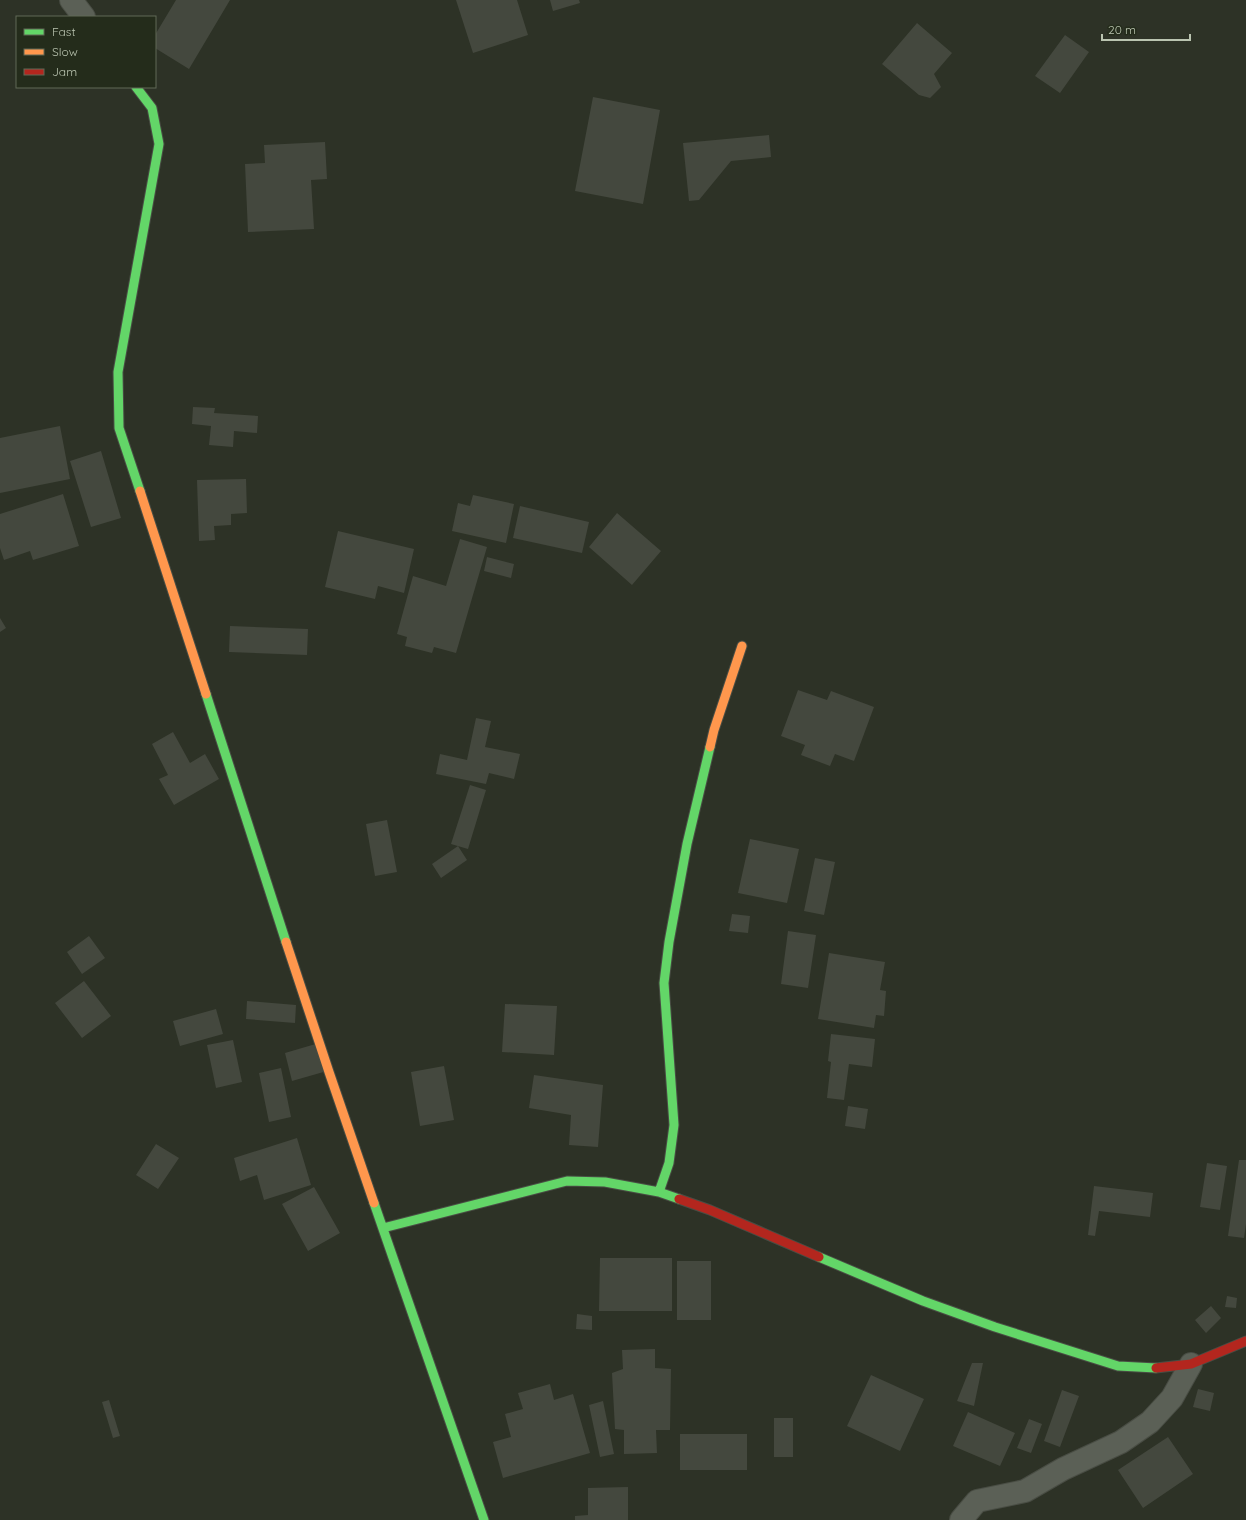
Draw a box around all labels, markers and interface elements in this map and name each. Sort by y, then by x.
legend [16,16,156,88]
scale bar [1102,16,1190,42]
text: 20 m [1108,22,1136,37]
text: Fast [52,24,76,39]
text: Slow [52,44,78,59]
text: Jam [52,64,77,79]

